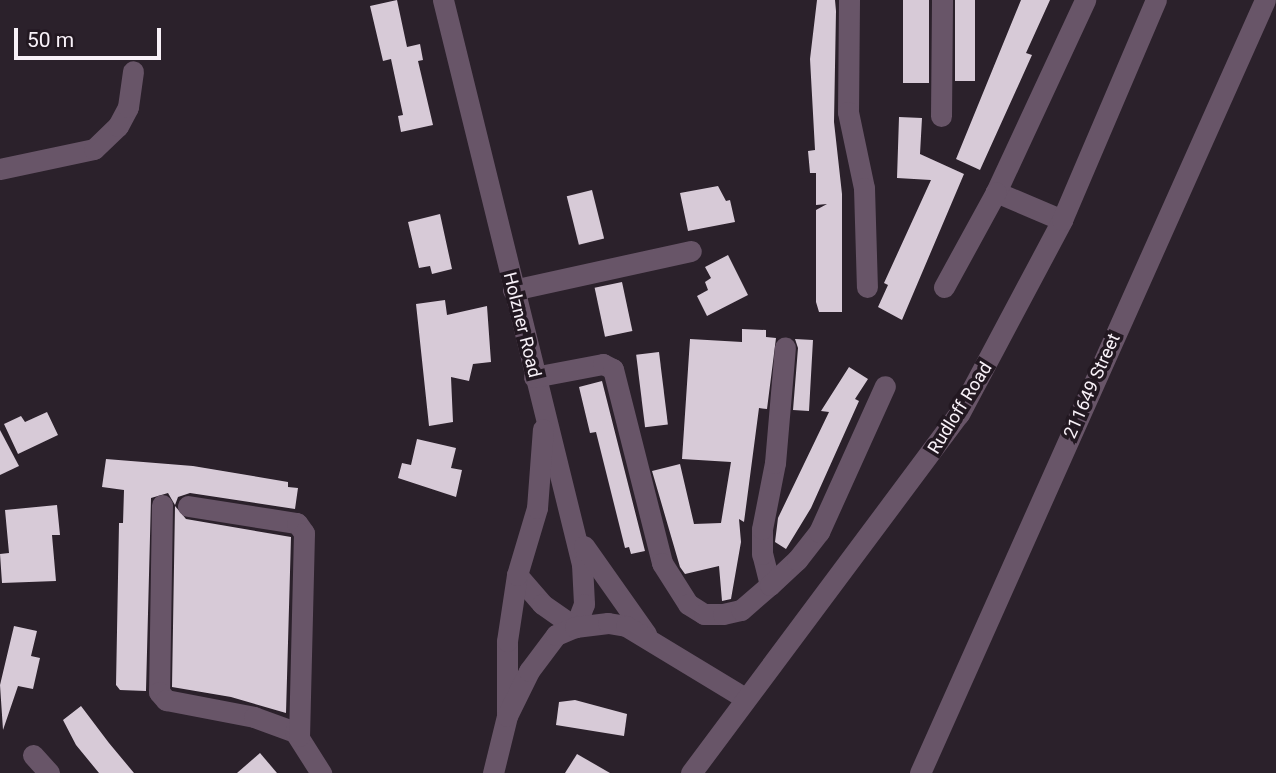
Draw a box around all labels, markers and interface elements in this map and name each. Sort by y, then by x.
scale bar [18,14,164,58]
text: 50 m [27,28,74,52]
street label: Holzner Road [498,270,546,380]
street label: 211649 Street [1059,330,1125,442]
street label: Rudloff Road [923,358,997,458]

